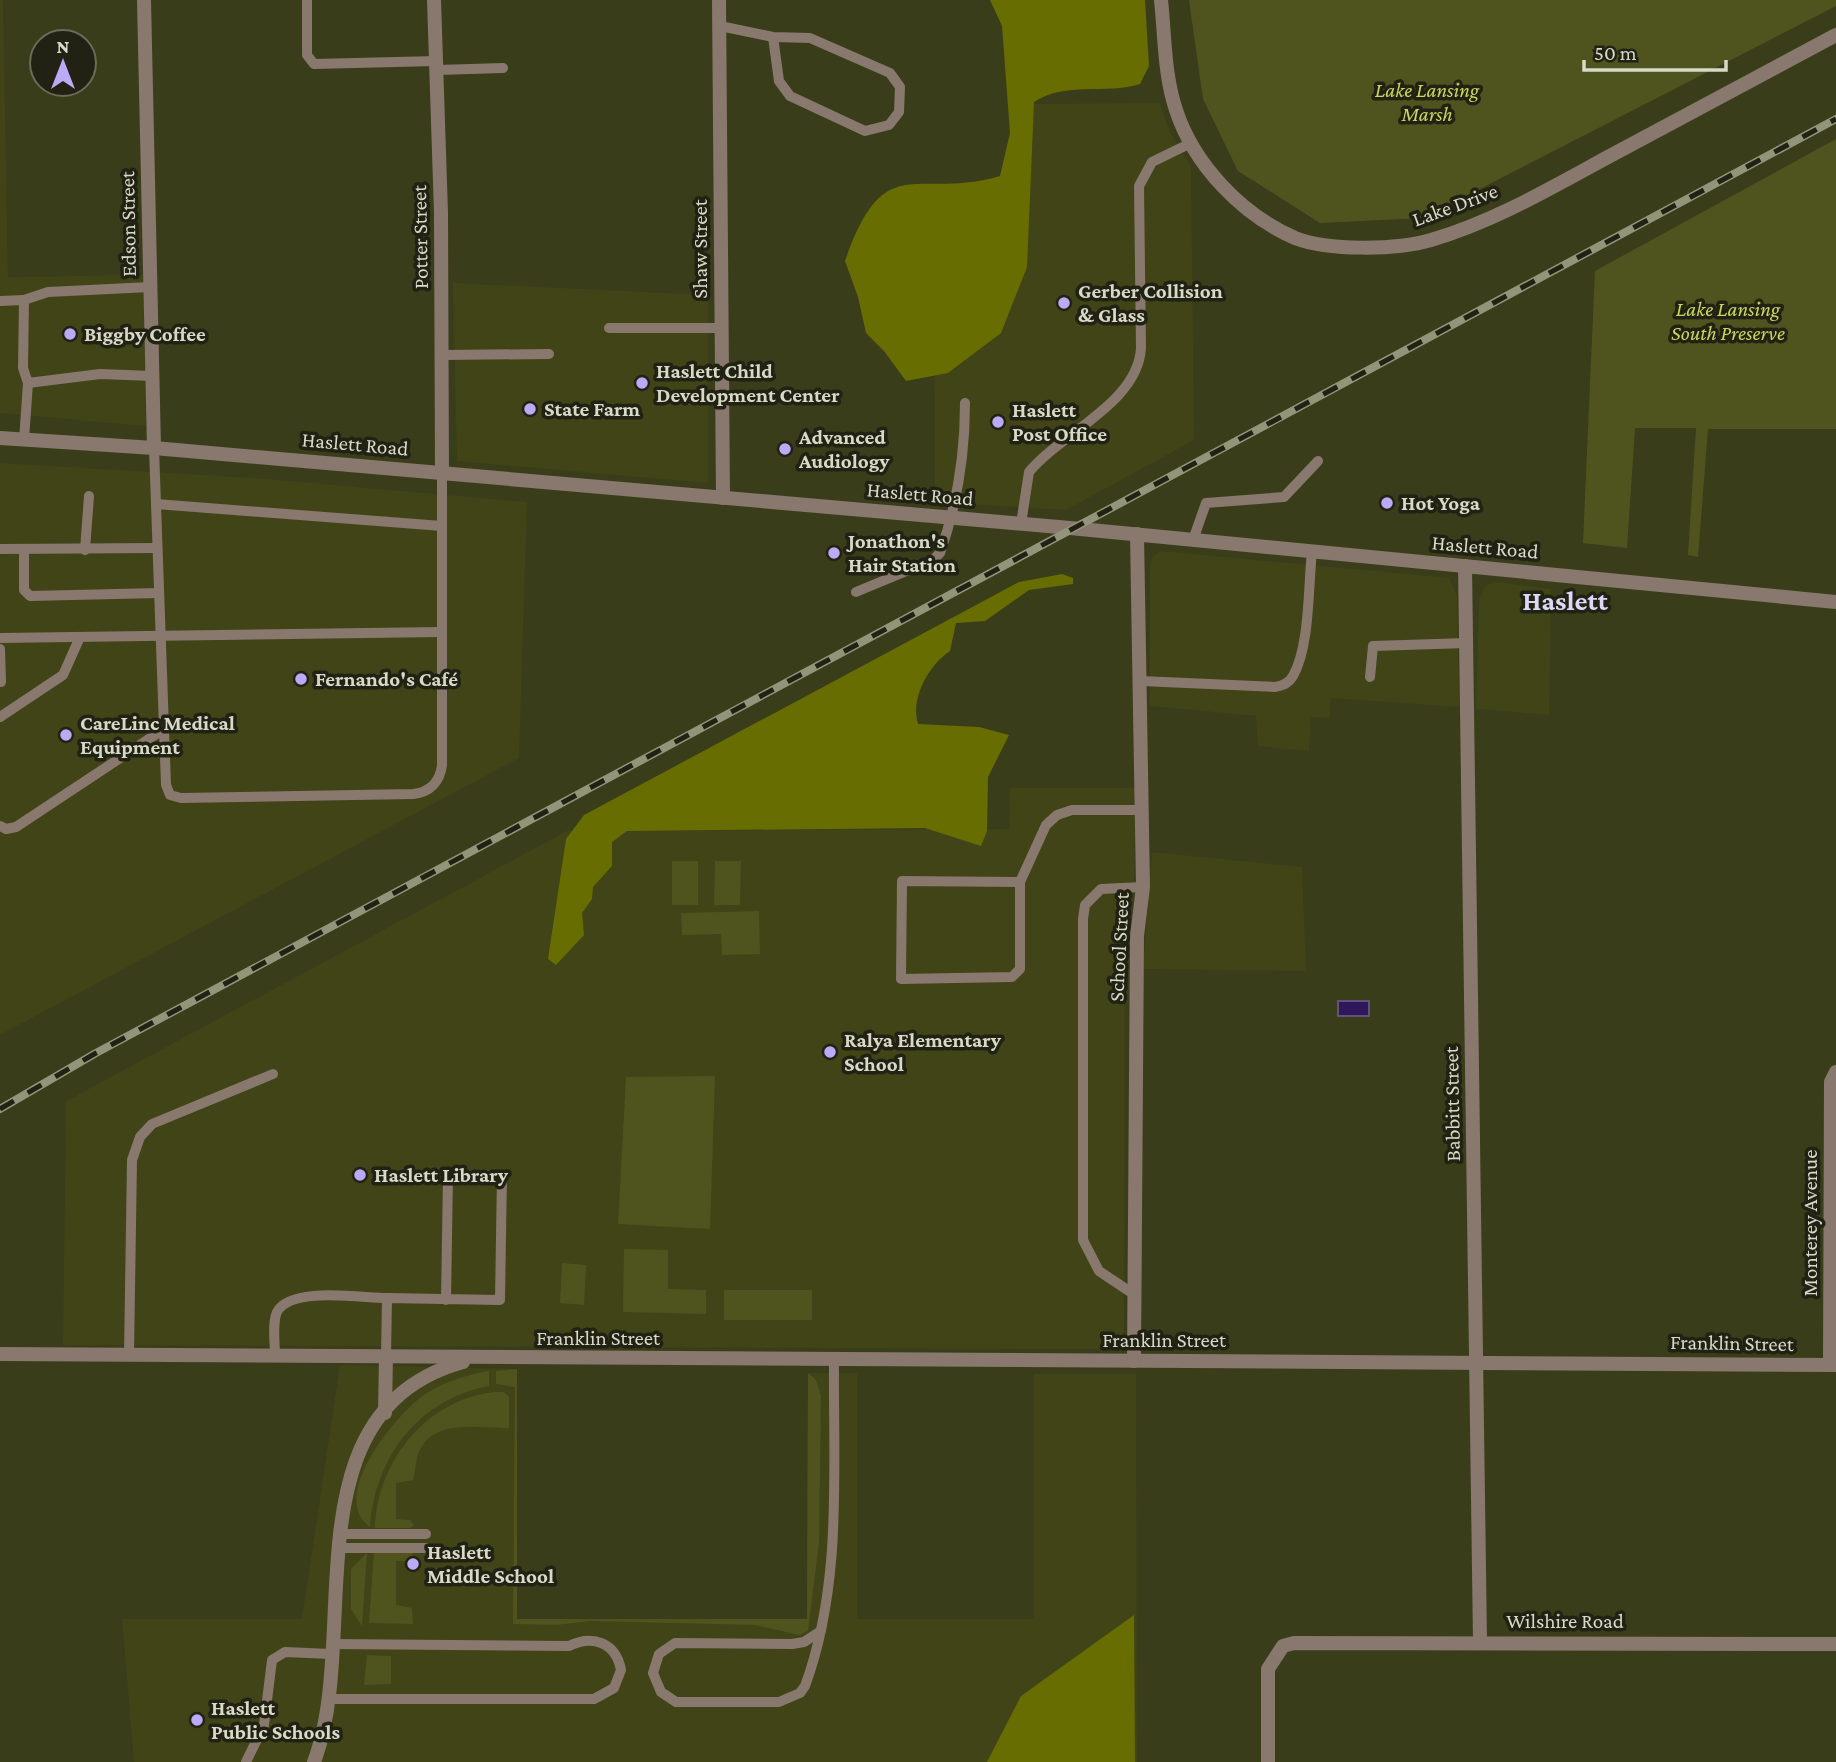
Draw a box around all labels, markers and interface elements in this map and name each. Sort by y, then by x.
north arrow [28,28,98,98]
scale bar [1584,28,1726,72]
text: N [57,36,70,57]
text: 50 m [1594,41,1637,65]
park label: Lake Lansing Marsh [1375,78,1480,126]
street label: Edson Street [115,170,141,277]
street label: Lake Drive [1409,179,1501,231]
street label: Potter Street [407,184,433,289]
street label: Shaw Street [688,198,712,299]
place label: Gerber Collision & Glass [1078,279,1223,327]
marker: Gerber Collision & Glass [1056,295,1072,311]
park label: Lake Lansing South Preserve [1671,297,1785,345]
place label: Biggby Coffee [84,322,206,346]
marker: Biggby Coffee [62,326,78,342]
place label: Haslett Child Development Center [656,359,840,407]
marker: Haslett Child Development Center [634,375,650,391]
place label: State Farm [544,397,640,421]
place label: Haslett Post Office [1012,398,1107,446]
marker: State Farm [522,401,538,417]
marker: Haslett Post Office [990,414,1006,430]
place label: Advanced Audiology [798,425,890,473]
street label: Haslett Road [301,427,409,461]
marker: Advanced Audiology [777,441,793,457]
street label: Haslett Road [866,477,974,511]
place label: Hot Yoga [1401,491,1481,515]
marker: Hot Yoga [1379,495,1395,511]
place label: Jonathon's Hair Station [846,529,956,577]
street label: Haslett Road [1431,530,1539,564]
marker: Jonathon's Hair Station [826,545,842,561]
district label: Haslett [1522,585,1609,616]
place label: Fernando's Café [315,667,458,691]
marker: Fernando's Café [293,671,309,687]
place label: CareLinc Medical Equipment [80,711,235,759]
marker: CareLinc Medical Equipment [58,727,74,743]
street label: School Street [1104,891,1134,1002]
place label: Ralya Elementary School [844,1028,1002,1076]
marker: Ralya Elementary School [822,1044,838,1060]
street label: Babbitt Street [1439,1045,1465,1162]
street label: Monterey Avenue [1798,1150,1822,1296]
place label: Haslett Library [374,1163,509,1187]
marker: Haslett Library [352,1167,368,1183]
street label: Franklin Street [536,1326,661,1350]
street label: Franklin Street [1102,1328,1227,1352]
street label: Franklin Street [1670,1330,1795,1356]
place label: Haslett Middle School [427,1540,554,1588]
marker: Haslett Middle School [405,1556,421,1572]
street label: Wilshire Road [1506,1609,1624,1633]
place label: Haslett Public Schools [211,1696,340,1744]
marker: Haslett Public Schools [189,1712,205,1728]

